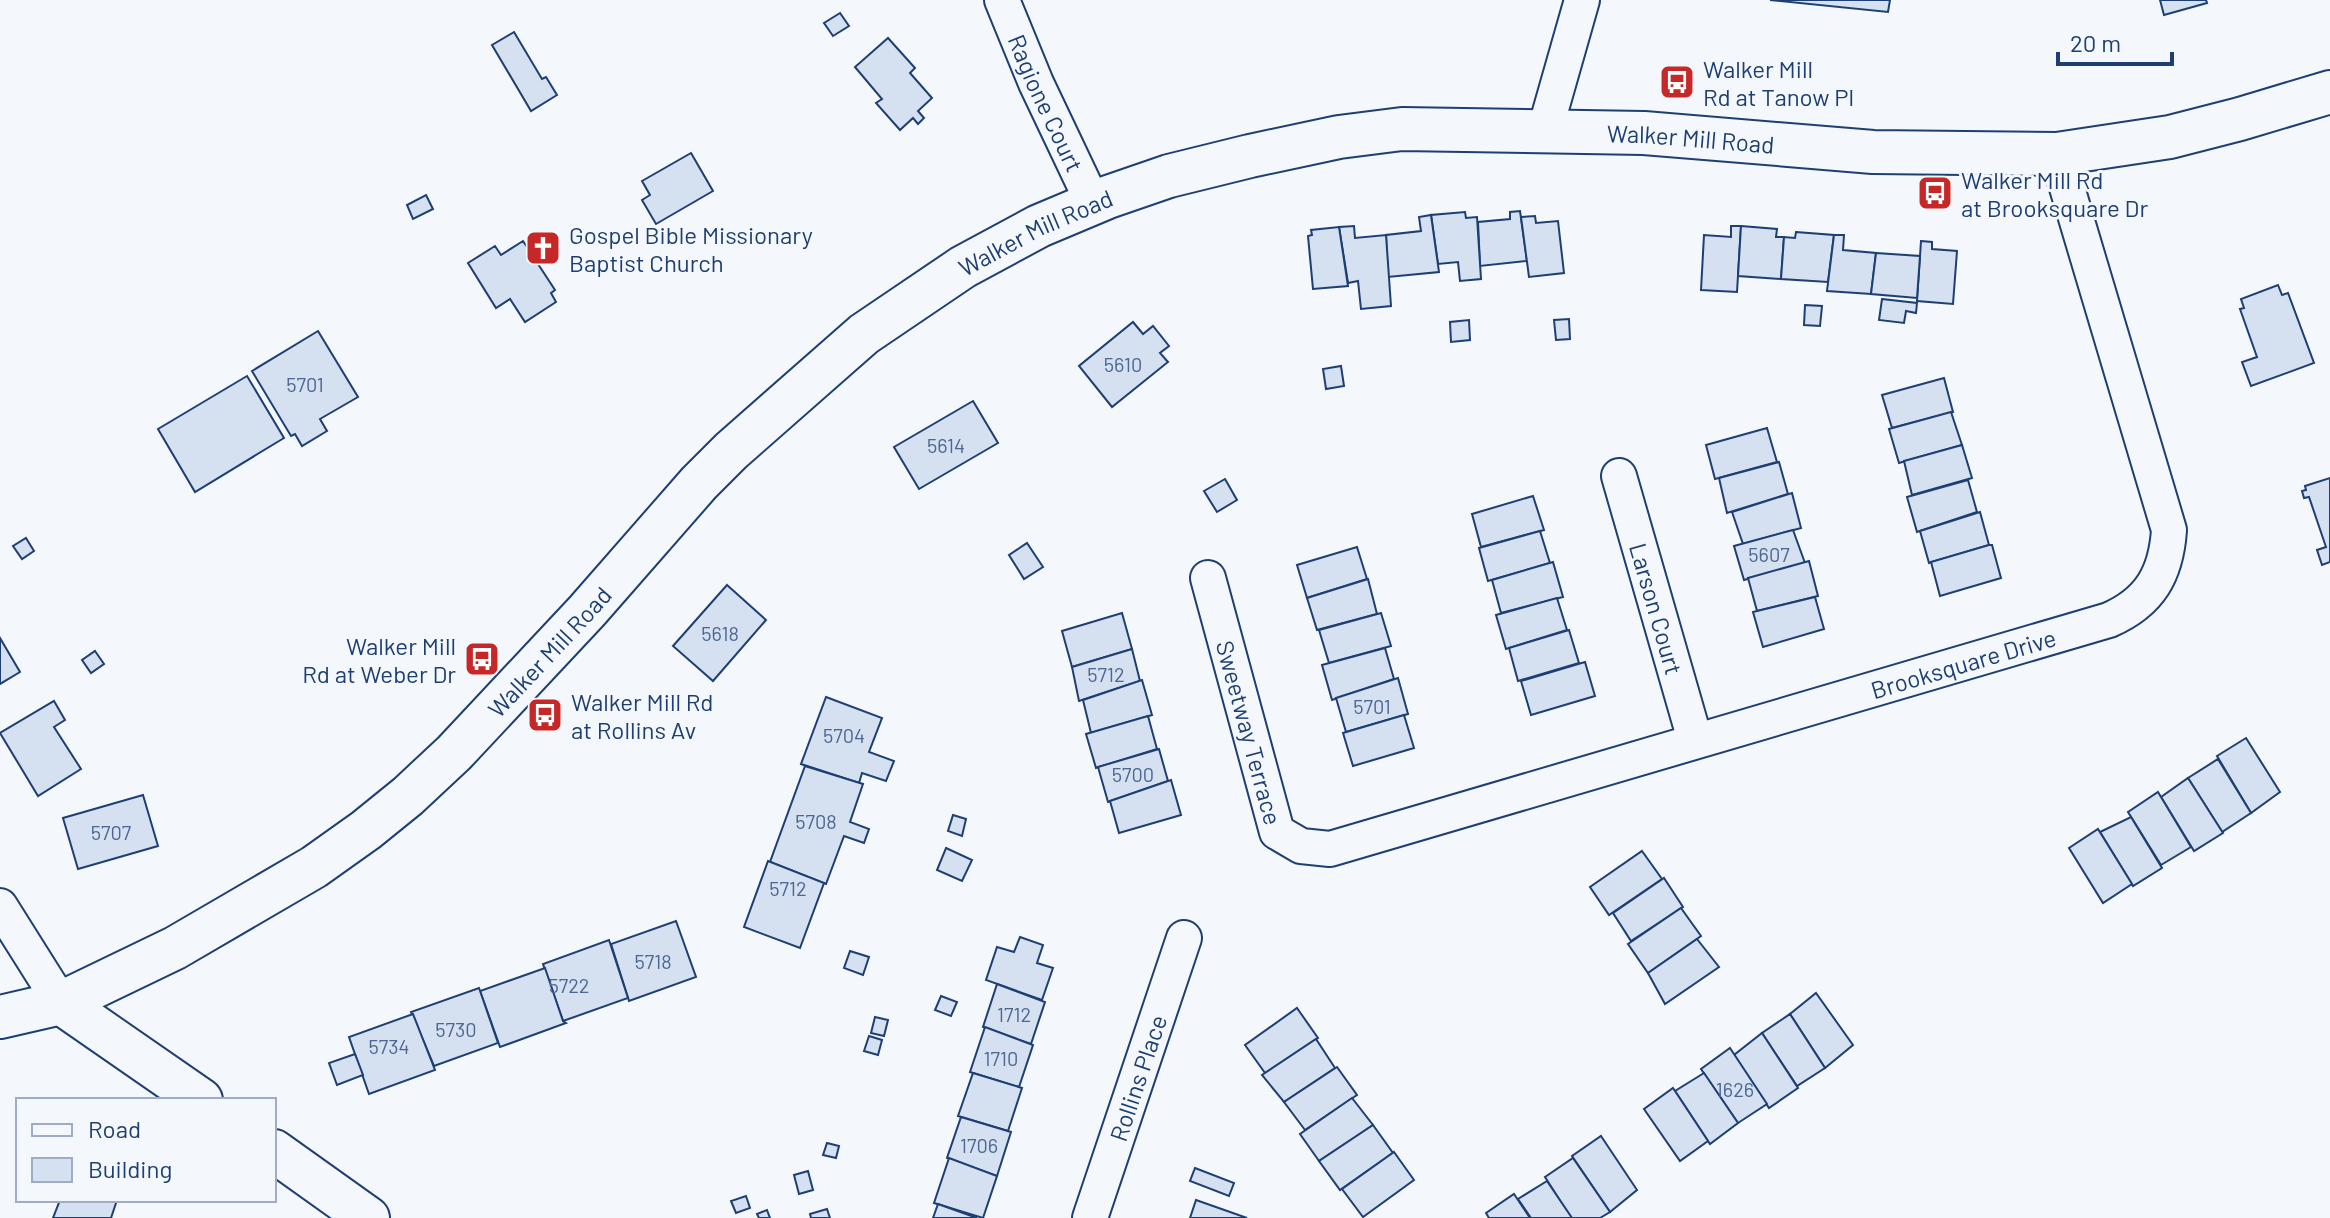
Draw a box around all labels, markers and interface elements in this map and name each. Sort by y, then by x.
scale bar [2058,16,2172,66]
text: 20 m [2070,28,2121,57]
street label: Ragione Court [1003,30,1090,176]
place label: Walker Mill Rd at Tanow Pl [1703,54,1854,111]
bus stop icon: Walker Mill Rd at Tanow Pl [1658,63,1696,101]
street label: Walker Mill Road [1607,118,1776,158]
place label: Walker Mill Rd at Brooksquare Dr [1961,165,2148,222]
bus stop icon: Walker Mill Rd at Brooksquare Dr [1916,174,1954,212]
street label: Walker Mill Road [953,182,1117,281]
place label: Gospel Bible Missionary Baptist Church [569,220,813,277]
church icon: Gospel Bible Missionary Baptist Church [524,229,562,267]
house number: 5610 [1104,352,1142,376]
house number: 5701 [286,372,324,396]
house number: 5614 [927,433,965,457]
street label: Larson Court [1625,540,1690,678]
house number: 5607 [1748,542,1790,566]
street label: Walker Mill Road [481,580,617,723]
house number: 5618 [701,621,739,645]
street label: Brooksquare Drive [1867,622,2059,704]
place label: Walker Mill Rd at Weber Dr [302,631,456,688]
street label: Sweetway Terrace [1211,637,1289,828]
bus stop icon: Walker Mill Rd at Weber Dr [463,640,501,678]
house number: 5712 [1087,662,1125,686]
place label: Walker Mill Rd at Rollins Av [571,687,713,744]
house number: 5701 [1353,694,1391,718]
bus stop icon: Walker Mill Rd at Rollins Av [526,696,564,734]
house number: 5704 [823,723,865,747]
house number: 5700 [1112,762,1154,786]
house number: 5708 [795,809,837,833]
house number: 5707 [91,820,132,844]
house number: 5712 [769,876,807,900]
house number: 5718 [634,949,672,973]
house number: 5722 [548,973,590,997]
house number: 1712 [997,1002,1031,1026]
street label: Rollins Place [1102,1011,1172,1145]
house number: 5730 [435,1017,477,1041]
house number: 5734 [368,1034,410,1058]
house number: 1710 [984,1046,1018,1070]
house number: 1626 [1716,1077,1754,1101]
legend [16,1098,276,1202]
text: Road [88,1114,141,1143]
house number: 1706 [960,1133,998,1157]
text: Building [88,1154,172,1183]

